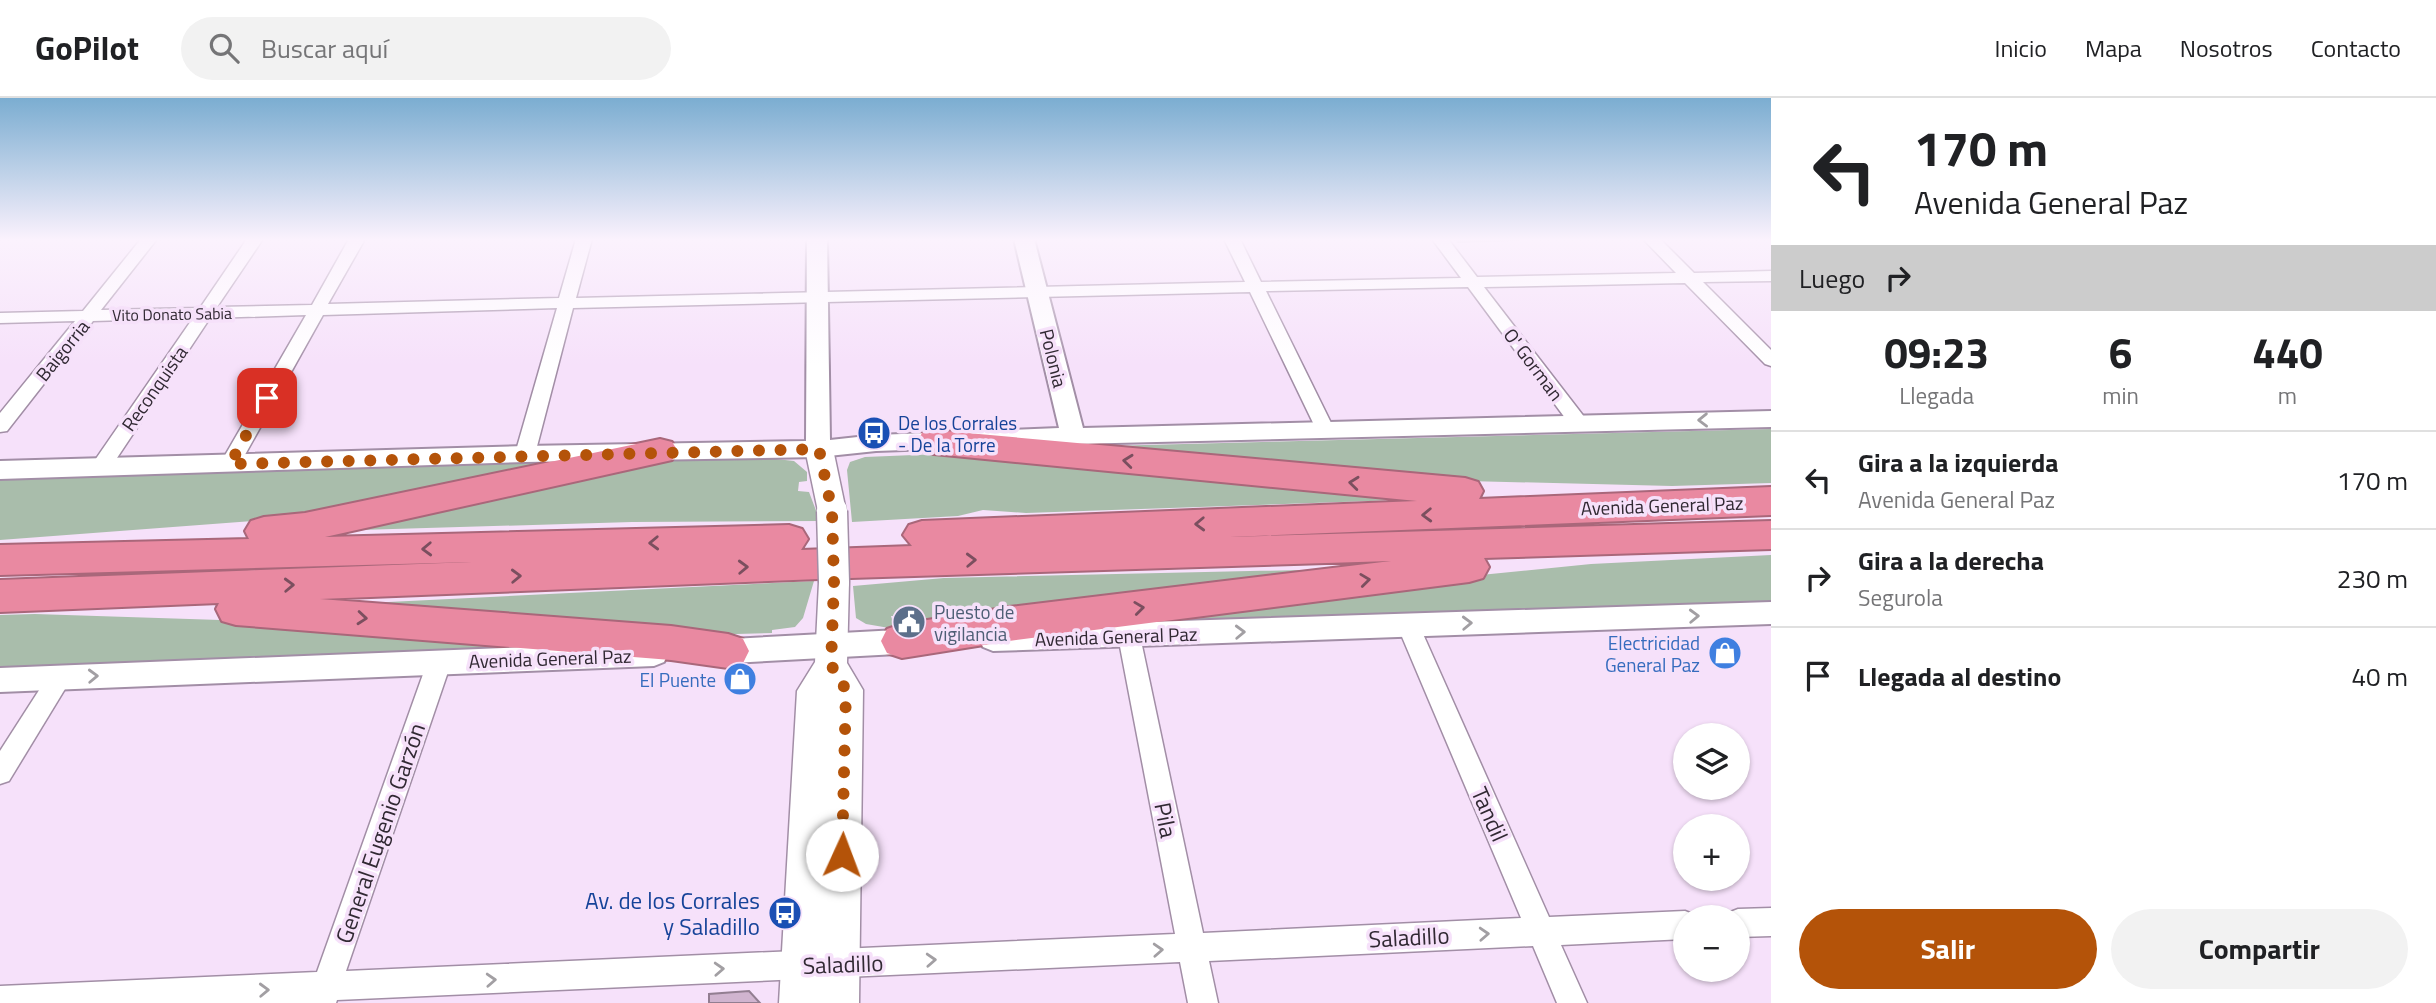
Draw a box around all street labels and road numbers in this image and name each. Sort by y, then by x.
street label: Vito Donato Sabia [112,301,232,327]
street label: Baigorria [28,313,96,387]
street label: O' Gorman [1497,321,1571,407]
street label: Polonia [1033,326,1075,391]
street label: Reconquista [114,339,194,437]
street label: Avenida General Paz [1580,488,1744,522]
street label: Avenida General Paz [1034,619,1198,653]
street label: Avenida General Paz [468,641,632,675]
street label: General Eugenio Garzón [326,718,434,948]
street label: Tandil [1463,781,1517,847]
street label: Pila [1145,799,1187,841]
street label: Saladillo [1368,917,1450,957]
street label: Saladillo [802,945,884,983]

